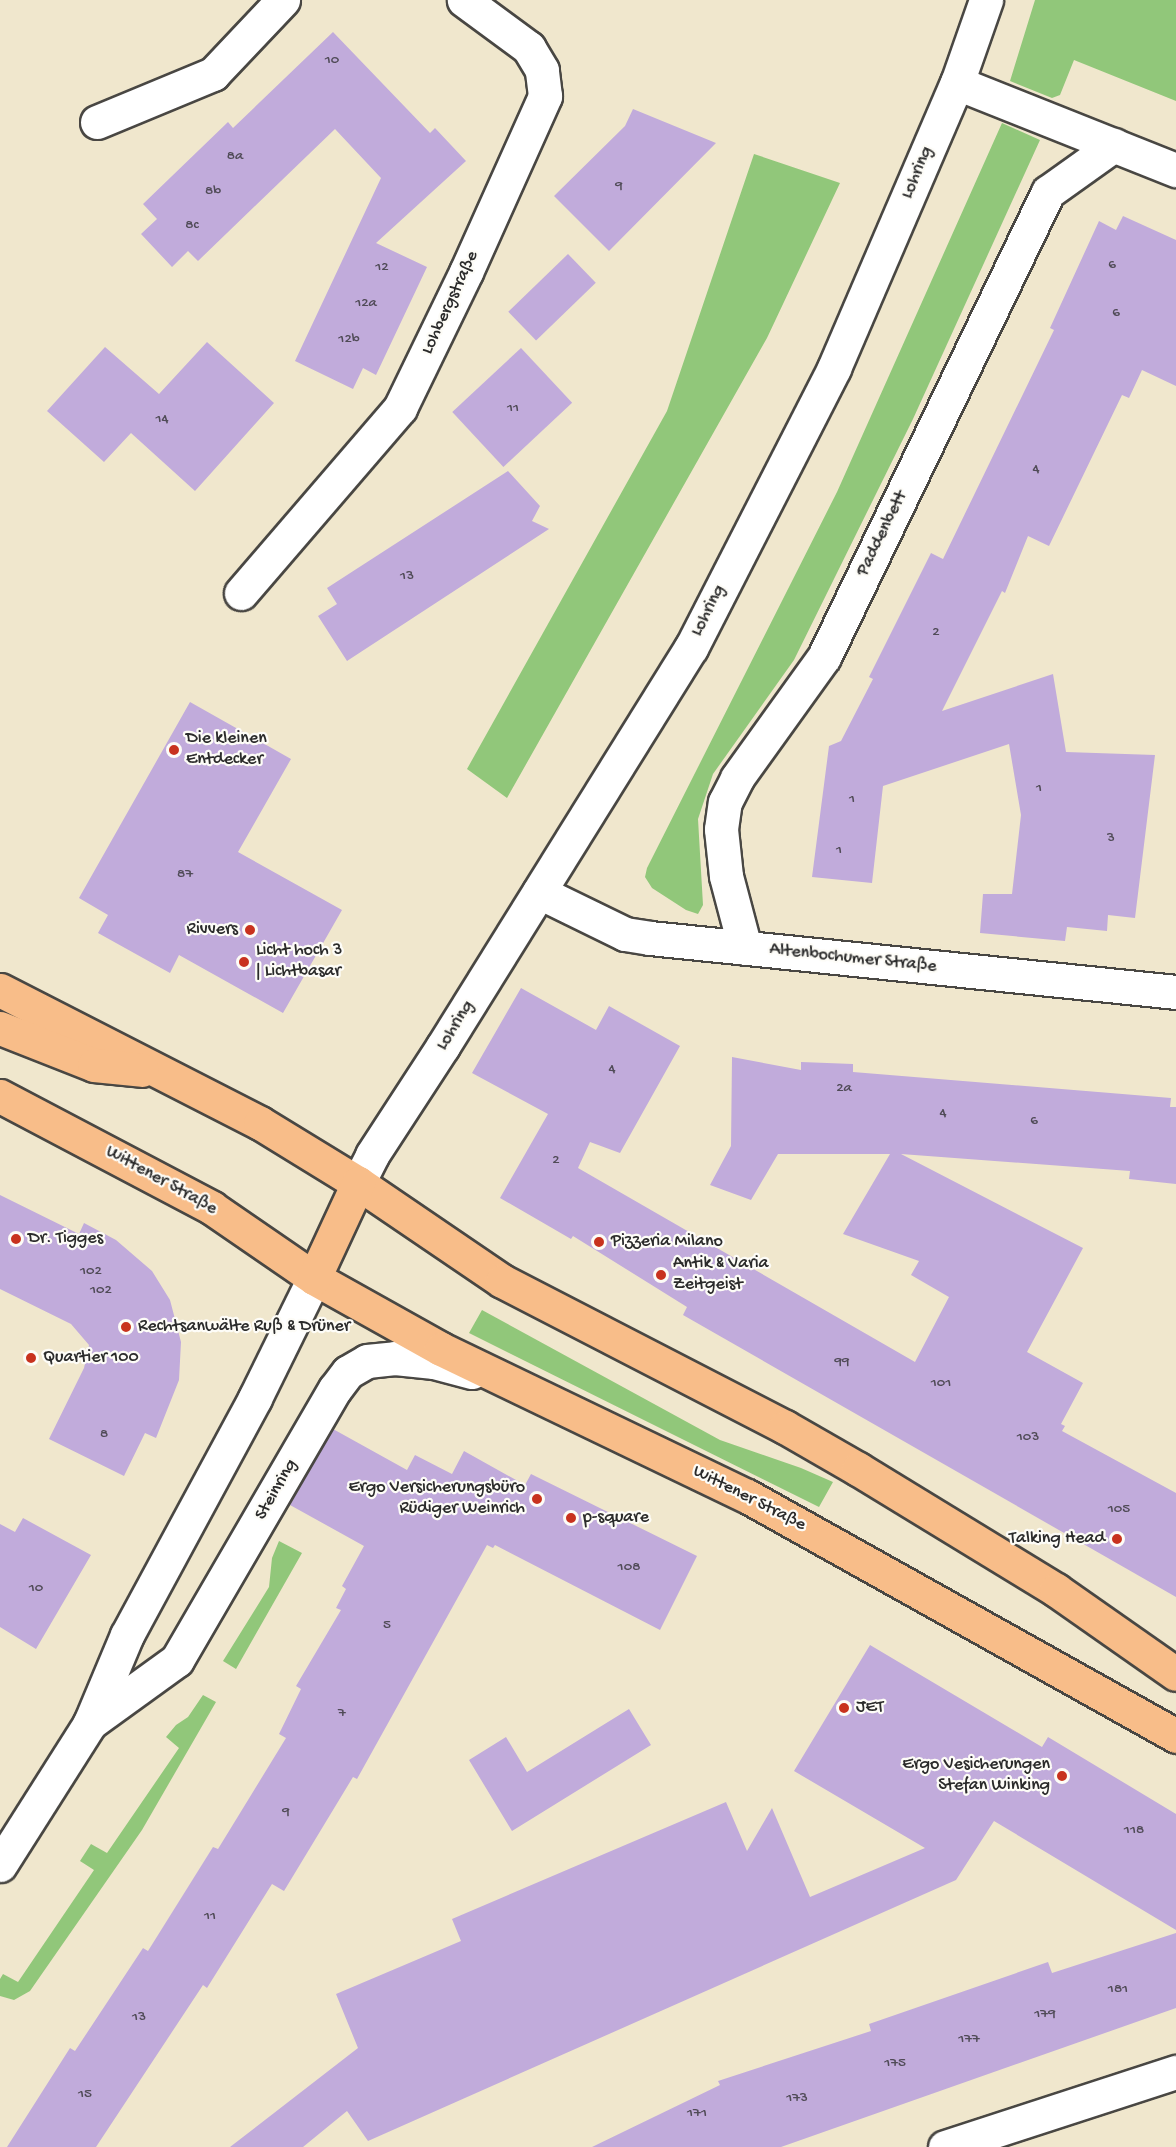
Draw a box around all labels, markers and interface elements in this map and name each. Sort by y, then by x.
house number: 10 [325,52,339,70]
street label: Lohring [897,144,939,202]
house number: 8a [227,148,243,166]
house number: 9 [615,178,623,196]
house number: 8b [205,183,221,201]
house number: 8c [185,217,199,235]
street label: Lohbergstraße [418,248,484,358]
house number: 6 [1108,257,1116,275]
house number: 12 [375,259,389,277]
house number: 12a [355,295,377,313]
house number: 6 [1112,305,1120,323]
house number: 12b [338,331,360,349]
house number: 11 [507,400,519,418]
house number: 14 [155,411,169,429]
house number: 4 [1032,461,1040,479]
street label: Paddenbett [853,488,913,580]
house number: 13 [400,568,414,586]
street label: Lohring [687,582,731,640]
house number: 2 [932,624,940,642]
place label: Die kleinen Entdecker [186,729,267,771]
marker: Die kleinen Entdecker [167,743,181,757]
house number: 1 [1036,780,1042,798]
house number: 1 [849,791,855,809]
house number: 3 [1107,830,1115,848]
house number: 1 [836,842,842,860]
house number: 87 [177,866,193,884]
place label: Rivvers [187,919,238,941]
marker: Rivvers [243,923,257,937]
street label: Altenbochumer Straße [768,939,938,979]
place label: Licht hoch 3 | Lichtbasar [256,941,342,984]
marker: Licht hoch 3 | Lichtbasar [237,955,251,969]
street label: Lohring [432,997,480,1055]
house number: 4 [608,1061,616,1079]
house number: 2a [836,1080,852,1098]
house number: 4 [939,1105,947,1123]
house number: 6 [1030,1113,1038,1131]
street label: Wittener Straße [102,1142,220,1220]
house number: 2 [552,1152,560,1170]
place label: Dr. Tigges [28,1228,103,1250]
place label: Pizzeria Milano [611,1231,723,1253]
marker: Dr. Tigges [9,1232,23,1246]
marker: Pizzeria Milano [592,1235,606,1249]
place label: Antik & Varia Zeitgeist [673,1254,769,1296]
house number: 102 [80,1263,102,1281]
marker: Antik & Varia Zeitgeist [654,1268,668,1282]
house number: 102 [90,1282,112,1300]
place label: Rechtsanwälte Ruß & Drüner [138,1316,350,1338]
marker: Rechtsanwälte Ruß & Drüner [119,1320,133,1334]
place label: Quartier 100 [43,1347,139,1369]
marker: Quartier 100 [24,1351,38,1365]
house number: 99 [834,1354,850,1372]
house number: 101 [931,1375,951,1393]
house number: 8 [100,1426,108,1444]
house number: 103 [1017,1429,1039,1447]
street label: Steinring [251,1456,303,1524]
street label: Wittener Straße [689,1461,809,1537]
place label: Ergo Versicherungsbüro Rüdiger Weinrich [348,1478,525,1520]
marker: Ergo Versicherungsbüro Rüdiger Weinrich [530,1492,544,1506]
house number: 105 [1108,1501,1130,1519]
place label: p-square [583,1507,649,1529]
marker: p-square [564,1511,578,1525]
place label: Talking Head [1009,1528,1105,1550]
marker: Talking Head [1110,1532,1124,1546]
house number: 108 [618,1559,640,1577]
house number: 10 [29,1580,43,1598]
house number: 5 [383,1617,391,1635]
place label: JET [856,1697,884,1719]
marker: JET [837,1701,851,1715]
house number: 7 [338,1705,346,1723]
place label: Ergo Vesicherungen Stefan Winking [902,1755,1050,1798]
marker: Ergo Vesicherungen Stefan Winking [1055,1769,1069,1783]
house number: 9 [282,1804,290,1822]
house number: 118 [1124,1822,1144,1840]
house number: 11 [204,1908,216,1926]
house number: 181 [1108,1981,1128,1999]
house number: 179 [1034,2006,1056,2024]
house number: 13 [132,2009,146,2027]
house number: 177 [958,2031,980,2049]
house number: 175 [884,2055,906,2073]
house number: 15 [78,2086,92,2104]
house number: 173 [786,2090,808,2108]
house number: 171 [687,2105,707,2123]

